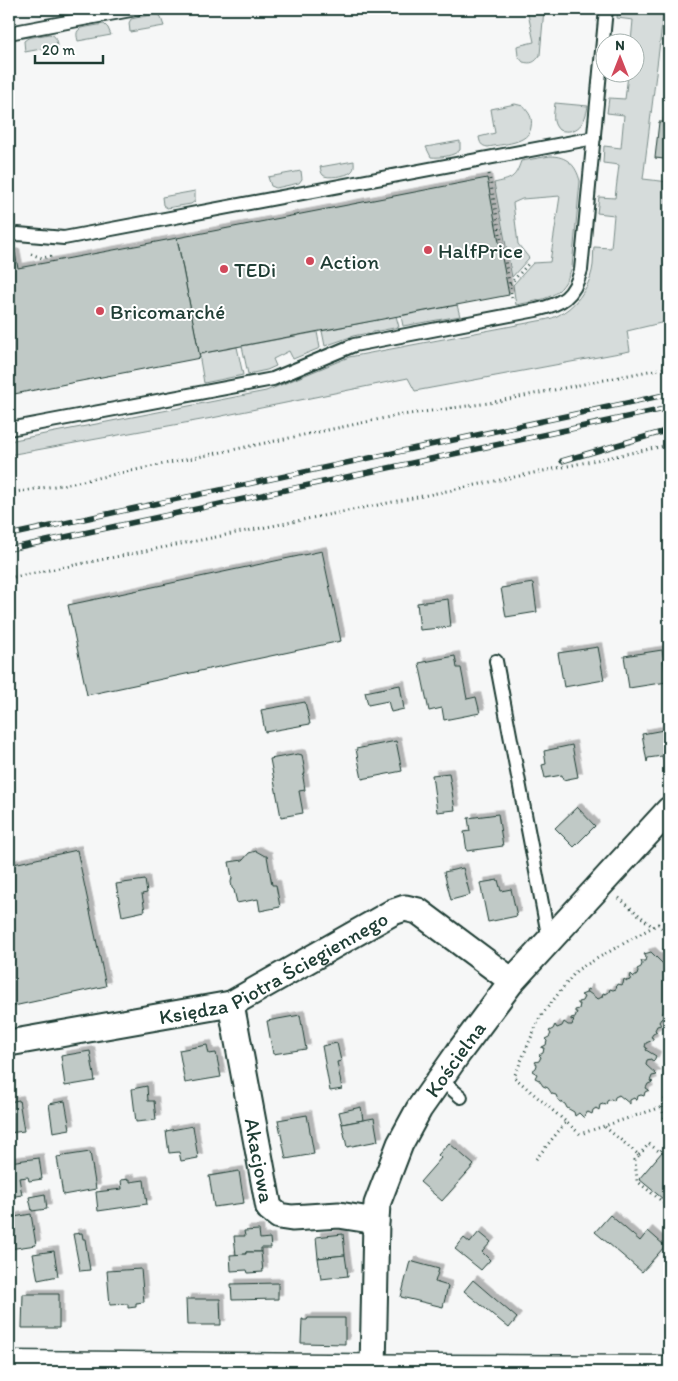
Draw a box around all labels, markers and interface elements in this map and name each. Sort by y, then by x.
scale bar [35,32,102,64]
north arrow [596,32,646,82]
text: N [615,37,625,54]
text: 20 m [42,41,76,59]
place label: HalfPrice [438,238,523,263]
marker: HalfPrice [422,244,434,256]
place label: Action [320,249,379,274]
marker: Action [304,255,316,267]
place label: TEDi [234,257,276,282]
marker: TEDi [218,263,230,275]
place label: Bricomarché [110,299,225,324]
marker: Bricomarché [94,305,106,317]
street label: Księdza Piotra Ściegiennego [157,905,392,1029]
street label: Kościelna [419,1016,491,1102]
street label: Akacjowa [240,1116,280,1205]

